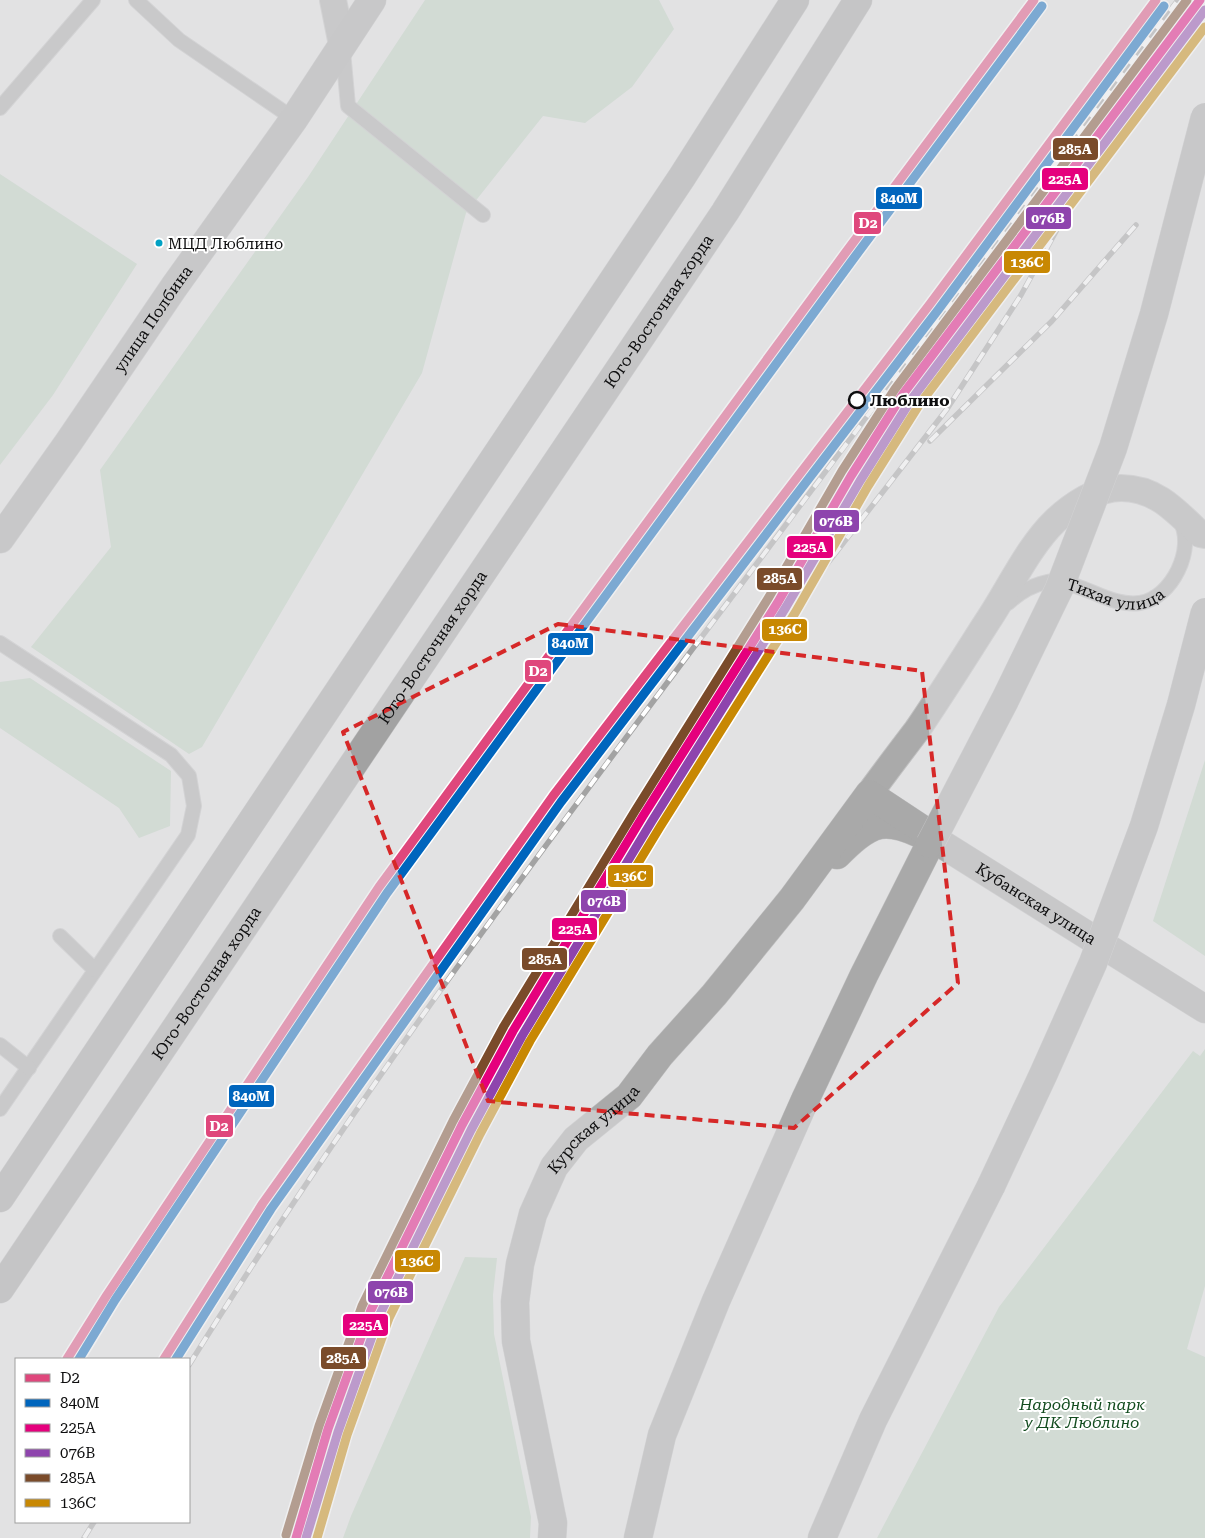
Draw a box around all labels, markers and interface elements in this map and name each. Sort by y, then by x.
line badge: 285А [1052,137,1099,161]
text: 285А [1058,141,1092,157]
line badge: 225А [1041,167,1089,191]
text: 225А [1048,171,1082,187]
line badge: 840М [875,186,923,210]
text: 840М [880,190,918,206]
line badge: 076В [1025,206,1072,230]
text: 076В [1031,210,1065,226]
line badge: D2 [853,211,882,235]
text: D2 [858,215,878,231]
street label: Юго-Восточная хорда [600,231,717,392]
place label: МЦД Люблино [168,235,283,253]
marker: МЦД Люблино [154,238,164,248]
line badge: 136С [1003,250,1051,274]
text: 136С [1010,254,1044,270]
street label: улица Полбина [110,262,197,376]
marker: Люблино [848,391,866,409]
place label: Люблино [870,391,949,410]
line badge: 076В [813,509,860,533]
text: 076В [819,513,853,529]
line badge: 225А [786,535,834,559]
text: 225А [793,539,827,555]
street label: Юго-Восточная хорда [374,567,491,728]
line badge: 285А [756,567,803,591]
text: 285А [763,570,797,586]
street label: Тихая улица [1065,575,1169,614]
line badge: 136С [761,618,808,642]
text: 136С [768,621,802,637]
line badge: 840М [547,632,594,656]
text: 840М [551,635,589,651]
line badge: D2 [524,659,552,683]
text: D2 [528,663,548,679]
street label: Кубанская улица [972,859,1100,949]
line badge: 136С [607,864,654,888]
text: 136С [613,868,647,884]
line badge: 076В [580,889,627,913]
text: 076В [587,893,621,909]
street label: Юго-Восточная хорда [148,903,265,1063]
line badge: 225А [551,917,598,941]
text: 225А [558,921,592,937]
line badge: 285А [521,947,568,971]
text: 285А [528,951,562,967]
street label: Курская улица [544,1082,644,1177]
line badge: 840М [228,1084,275,1108]
text: 840М [232,1088,270,1104]
line badge: D2 [205,1114,234,1138]
text: D2 [209,1118,229,1134]
line badge: 136С [394,1249,441,1273]
text: 136С [400,1253,434,1269]
line badge: 076В [367,1280,414,1304]
text: 076В [374,1284,408,1300]
line badge: 225А [342,1313,389,1337]
text: 225А [349,1317,383,1333]
line badge: 285А [320,1346,367,1370]
text: 285А [326,1350,360,1366]
legend [15,1358,190,1523]
text: D2 [60,1369,80,1387]
text: 840М [60,1394,100,1412]
park label: Народный парк у ДК Люблино [1018,1395,1145,1432]
text: 225А [60,1419,96,1437]
text: 076В [60,1444,95,1462]
text: 285А [60,1469,96,1487]
text: 136С [60,1494,96,1512]

